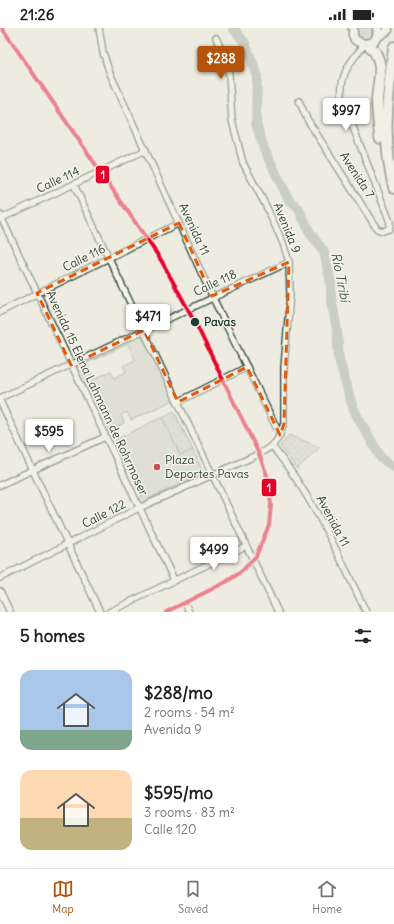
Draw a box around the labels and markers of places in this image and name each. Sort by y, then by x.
pin: $288 [197,46,245,80]
pin: $997 [322,98,370,132]
pin: $471 [124,304,172,338]
place label: Pavas [204,314,236,329]
marker: Pavas [189,316,201,328]
pin: $595 [25,419,73,453]
place label: Plaza Deportes Pavas [165,452,249,481]
marker: Plaza Deportes Pavas [152,462,162,472]
pin: $499 [190,537,238,571]

